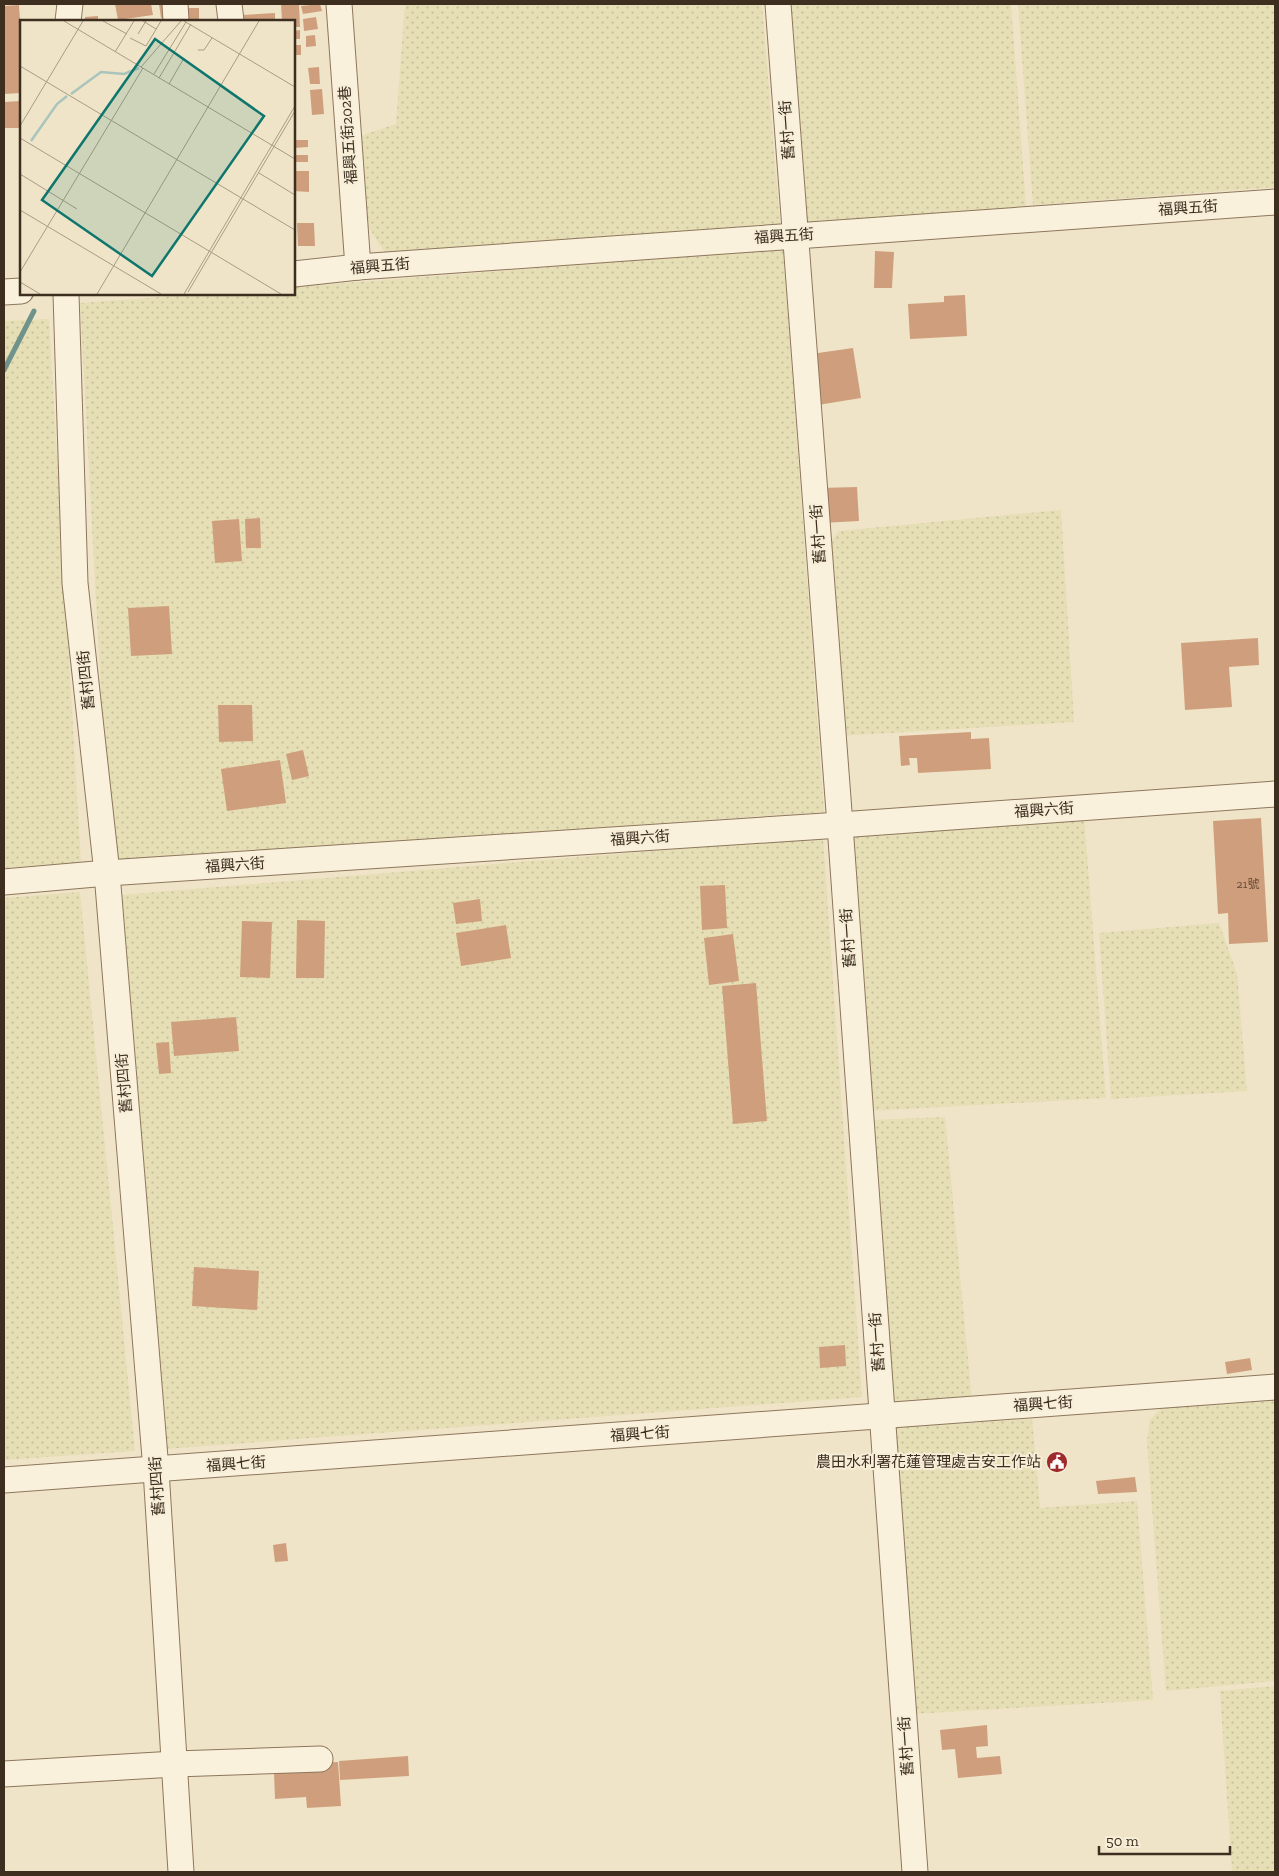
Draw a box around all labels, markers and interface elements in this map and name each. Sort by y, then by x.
inset map [20,20,295,295]
street label: 福興五街202巷 [336,85,360,185]
street label: 舊村一街 [776,99,798,161]
street label: 福興五街 [1157,197,1219,219]
street label: 福興五街 [753,225,815,247]
street label: 福興五街 [349,254,411,278]
street label: 舊村一街 [807,503,829,565]
street label: 舊村四街 [74,649,98,711]
street label: 福興六街 [1013,799,1075,821]
street label: 福興六街 [609,827,671,849]
street label: 福興六街 [204,854,266,876]
house number: 21號 [1237,877,1259,891]
street label: 舊村一街 [837,907,859,969]
street label: 舊村四街 [112,1052,136,1114]
street label: 舊村一街 [866,1311,888,1373]
street label: 福興七街 [1012,1393,1074,1415]
street label: 福興七街 [609,1423,671,1445]
public building icon: 農田水利署花蓮管理處吉安工作站 [1045,1450,1069,1474]
street label: 福興七街 [205,1453,267,1475]
place label: 農田水利署花蓮管理處吉安工作站 [816,1453,1041,1471]
street label: 舊村四街 [146,1455,168,1517]
street label: 舊村一街 [895,1715,917,1777]
scale bar [1099,1824,1230,1856]
text: 50 m [1106,1832,1139,1850]

